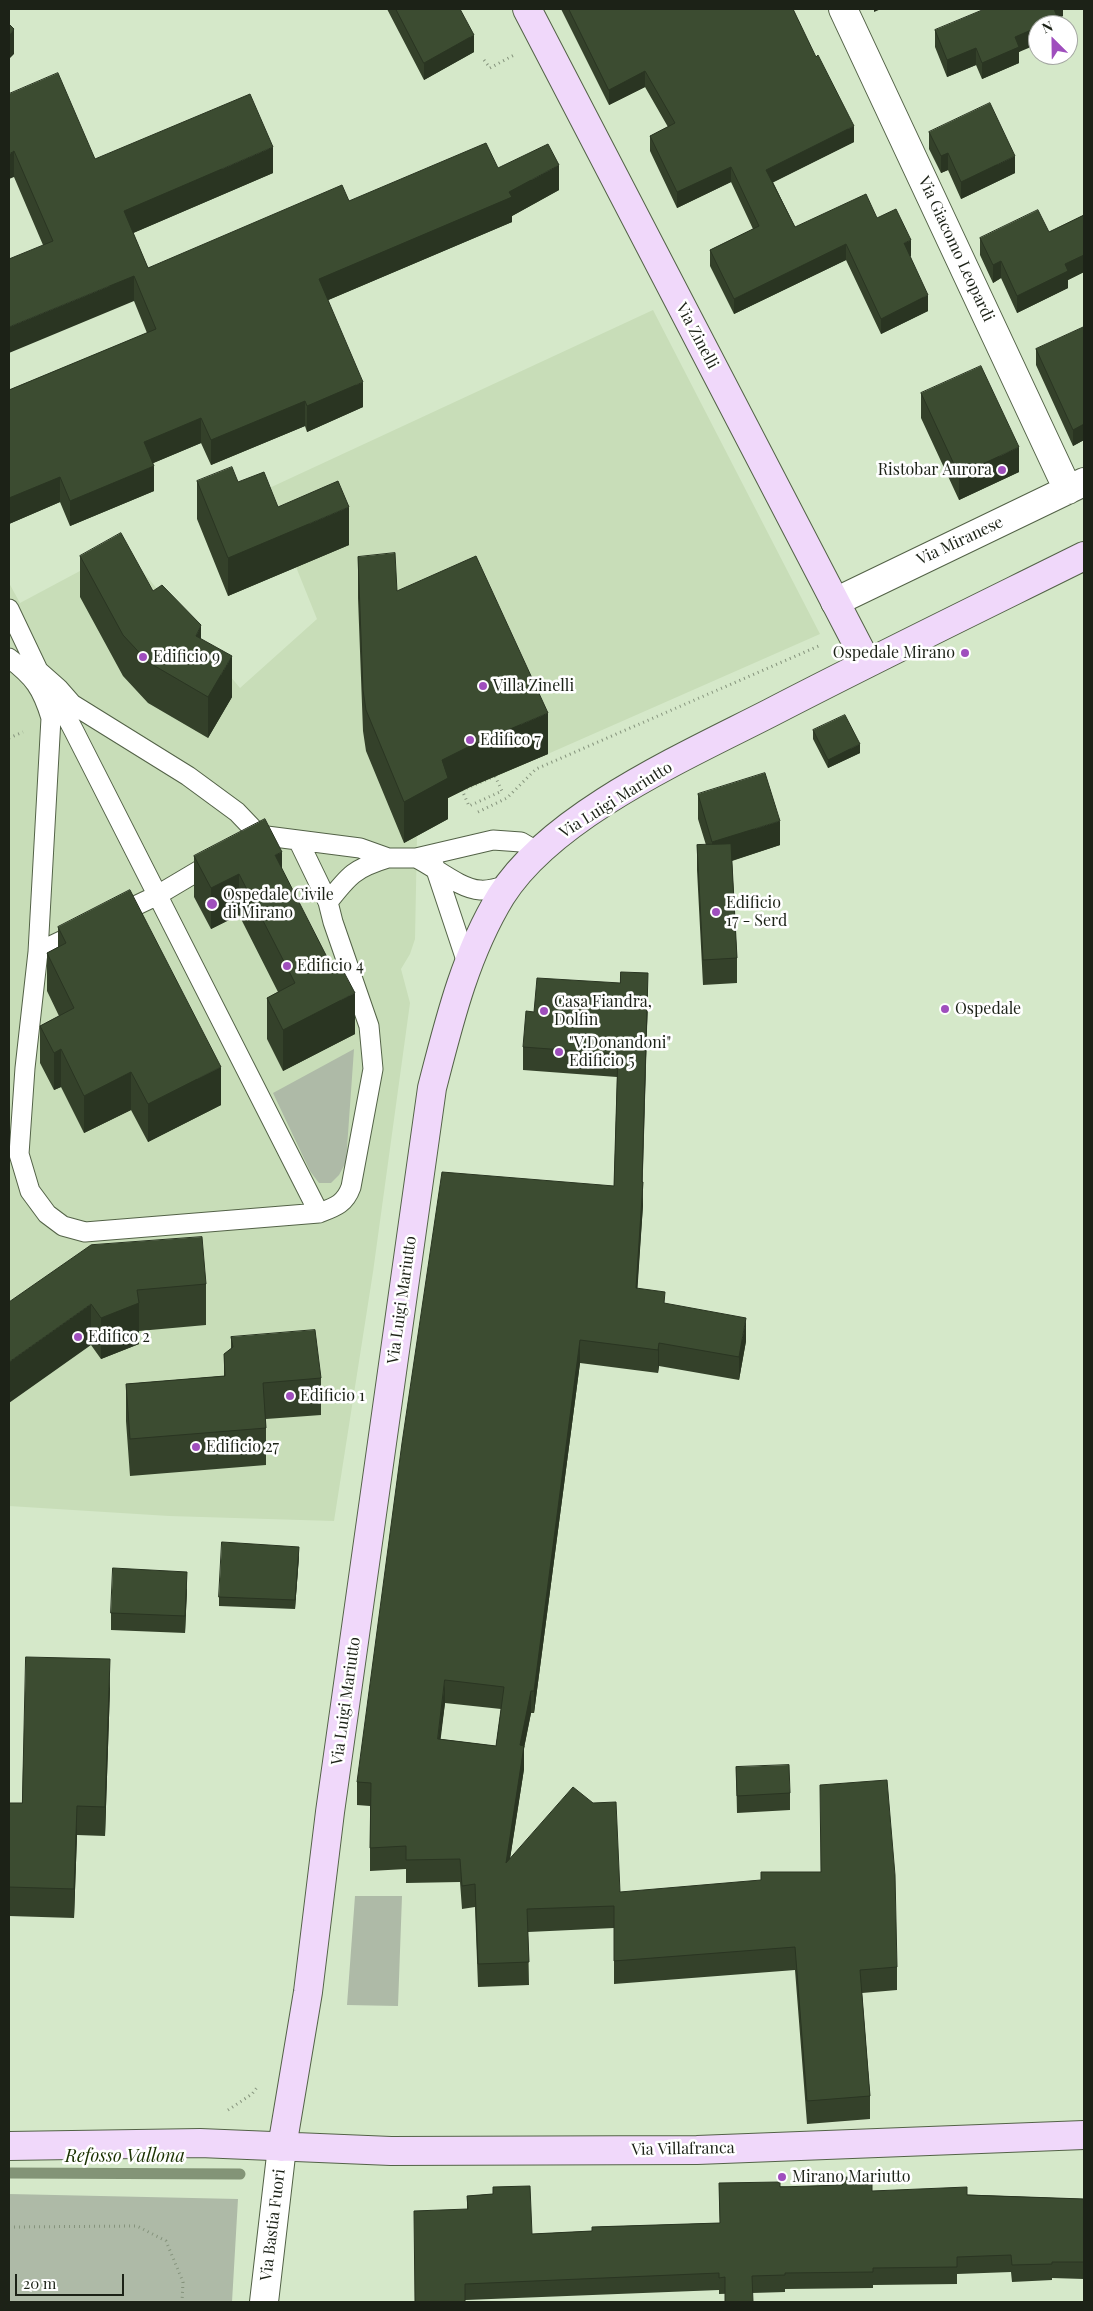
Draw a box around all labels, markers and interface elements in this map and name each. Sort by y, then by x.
north arrow [1028,15,1078,65]
text: N [1039,16,1056,37]
street label: Via Giacomo Leopardi [914,173,998,325]
street label: Via Zinelli [672,300,722,372]
place label: Ristobar Aurora [878,460,992,480]
marker: Ristobar Aurora [996,464,1008,476]
street label: Via Miranese [914,513,1006,569]
place label: Ospedale Mirano [833,643,955,663]
place label: Edificio 9 [153,647,220,667]
marker: Ospedale Mirano [959,647,971,659]
marker: Edificio 9 [137,651,149,663]
place label: Villa Zinelli [493,676,574,696]
marker: Villa Zinelli [477,680,489,692]
place label: Edifico 7 [480,730,541,750]
marker: Edifico 7 [464,734,476,746]
street label: Via Luigi Mariutto [556,758,676,842]
place label: Ospedale Civile di Mirano [223,885,334,923]
place label: Edificio 17 - Serd [726,893,787,931]
marker: Ospedale Civile di Mirano [205,897,219,911]
marker: Edificio 17 - Serd [710,906,722,918]
place label: Edificio 4 [297,956,364,976]
marker: Edificio 4 [281,960,293,972]
place label: Casa Fiandra, Dolfin [554,992,652,1030]
place label: Ospedale [955,999,1021,1019]
marker: Ospedale [939,1003,951,1015]
marker: Casa Fiandra, Dolfin [538,1005,550,1017]
place label: "V.Donandoni" Edificio 5 [569,1033,671,1071]
marker: "V.Donandoni" Edificio 5 [553,1046,565,1058]
street label: Via Luigi Mariutto [384,1235,420,1365]
place label: Edifico 2 [88,1327,150,1347]
marker: Edifico 2 [72,1331,84,1343]
place label: Edificio 1 [300,1386,365,1406]
marker: Edificio 1 [284,1390,296,1402]
place label: Edificio 27 [206,1437,279,1457]
marker: Edificio 27 [190,1441,202,1453]
street label: Via Luigi Mariutto [328,1636,364,1766]
street label: Via Villafranca [631,2138,735,2160]
water label: Refosso Vallona [65,2145,185,2167]
place label: Mirano Mariutto [792,2167,910,2187]
street label: Via Bastia Fuori [257,2168,289,2282]
marker: Mirano Mariutto [776,2171,788,2183]
scale bar [18,2264,126,2296]
text: 20 m [23,2273,56,2293]

